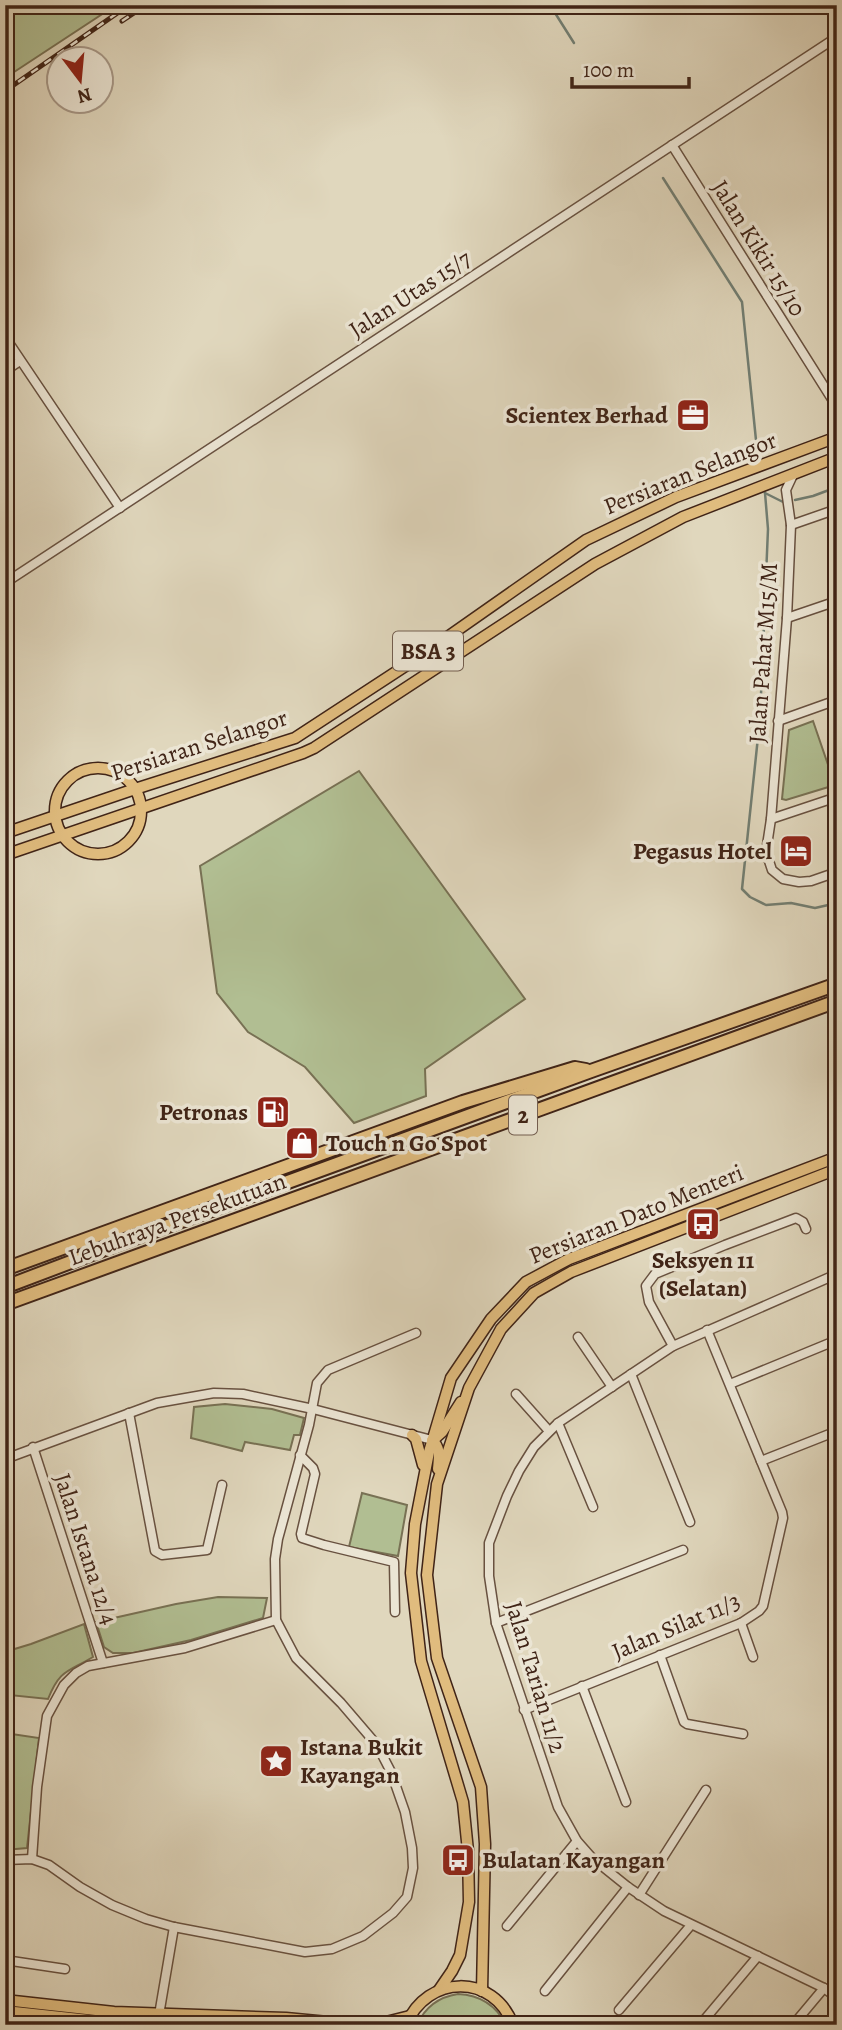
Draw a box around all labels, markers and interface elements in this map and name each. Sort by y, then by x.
north arrow [46,46,116,116]
scale bar [572,46,690,90]
text: 100 m [583,56,634,84]
text: N [74,81,95,110]
street label: Jalan Kikir 15/10 [704,174,814,322]
street label: Jalan Utas 15/7 [343,242,478,345]
office icon: Scientex Berhad [674,396,712,434]
place label: Scientex Berhad [505,399,668,431]
street label: Persiaran Selangor [599,424,781,522]
street label: Jalan Pahat M15/M [741,562,785,744]
road number: BSA 3 [393,632,463,670]
street label: Persiaran Selangor [107,701,291,789]
hotel icon: Pegasus Hotel [777,832,815,870]
place label: Pegasus Hotel [633,835,773,867]
fuel station icon: Petronas [254,1093,292,1131]
place label: Petronas [159,1096,248,1128]
road number: 2 [509,1096,537,1134]
shop icon: Touch n Go Spot [283,1124,321,1162]
place label: Touch n Go Spot [326,1127,487,1159]
street label: Persiaran Dato Menteri [524,1156,748,1272]
street label: Lebuhraya Persekutuan [64,1165,290,1273]
bus stop icon: Seksyen 11 (Selatan) [684,1205,722,1243]
place label: Seksyen 11 (Selatan) [652,1244,755,1304]
street label: Jalan Istana 12/4 [46,1469,126,1629]
street label: Jalan Silat 11/3 [607,1585,745,1667]
street label: Jalan Tarian 11/2 [498,1597,574,1757]
place label: Istana Bukit Kayangan [300,1731,423,1791]
place icon: Istana Bukit Kayangan [257,1742,295,1780]
bus stop icon: Bulatan Kayangan [439,1841,477,1879]
place label: Bulatan Kayangan [482,1844,665,1876]

